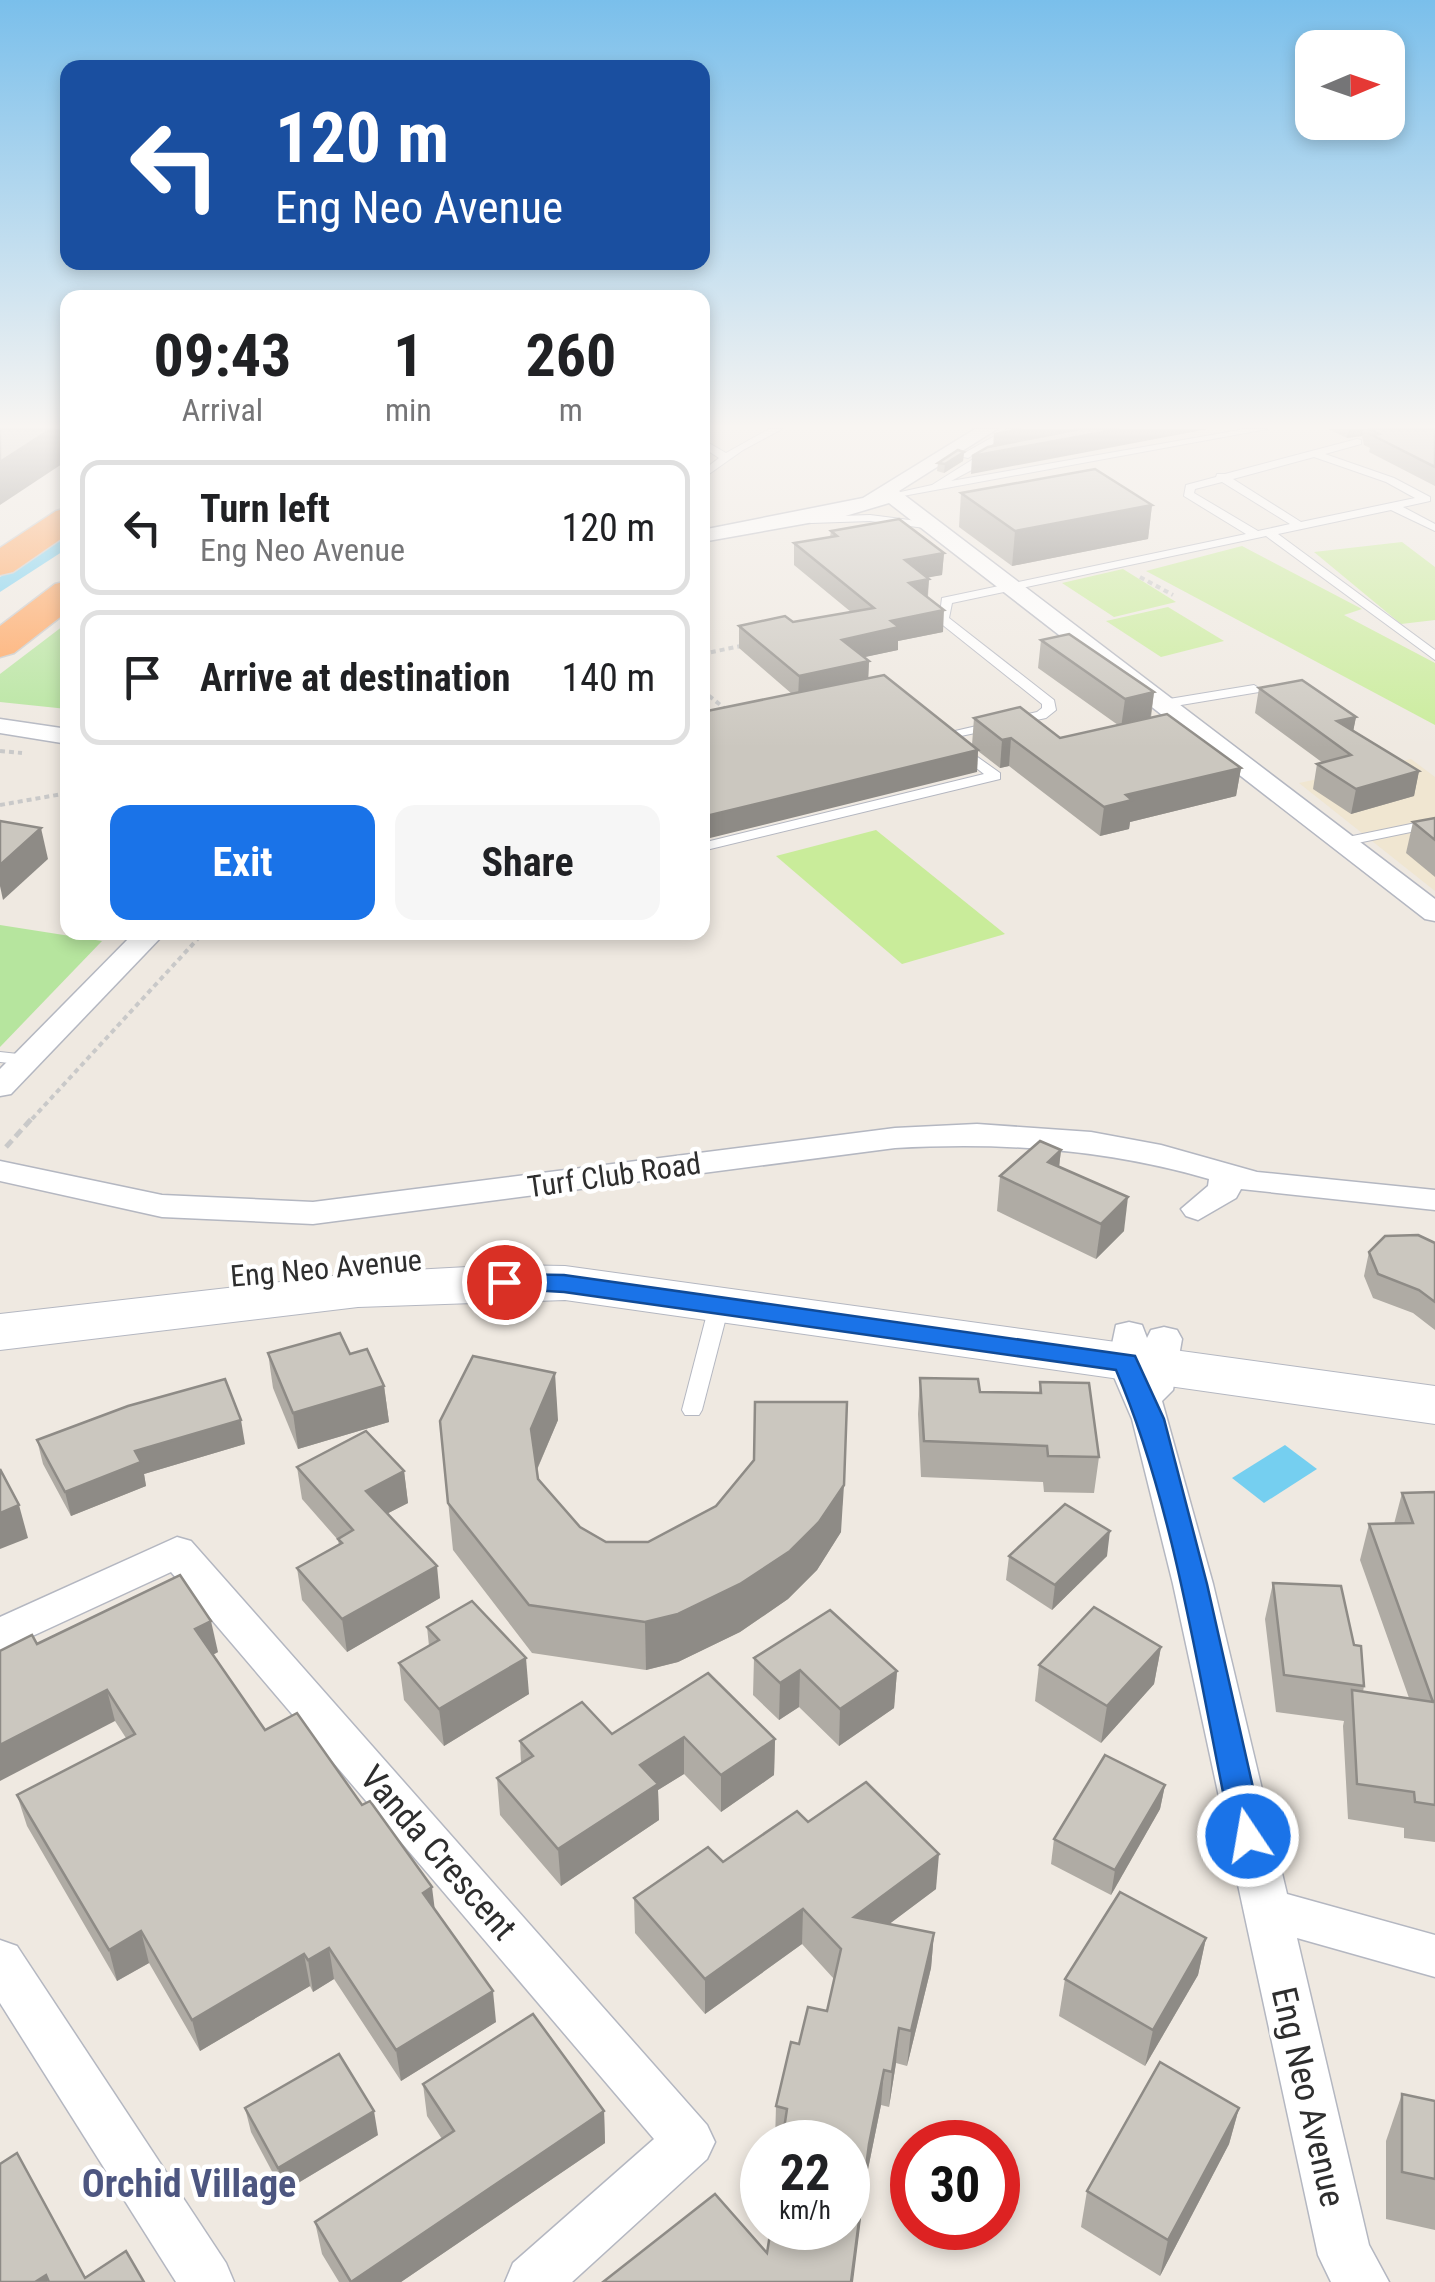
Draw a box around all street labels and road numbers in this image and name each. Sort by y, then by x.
street label: Turf Club Road [525,1146,703,1204]
street label: Eng Neo Avenue [229,1242,423,1294]
street label: Vanda Crescent [351,1758,525,1948]
street label: Eng Neo Avenue [1263,1983,1353,2211]

